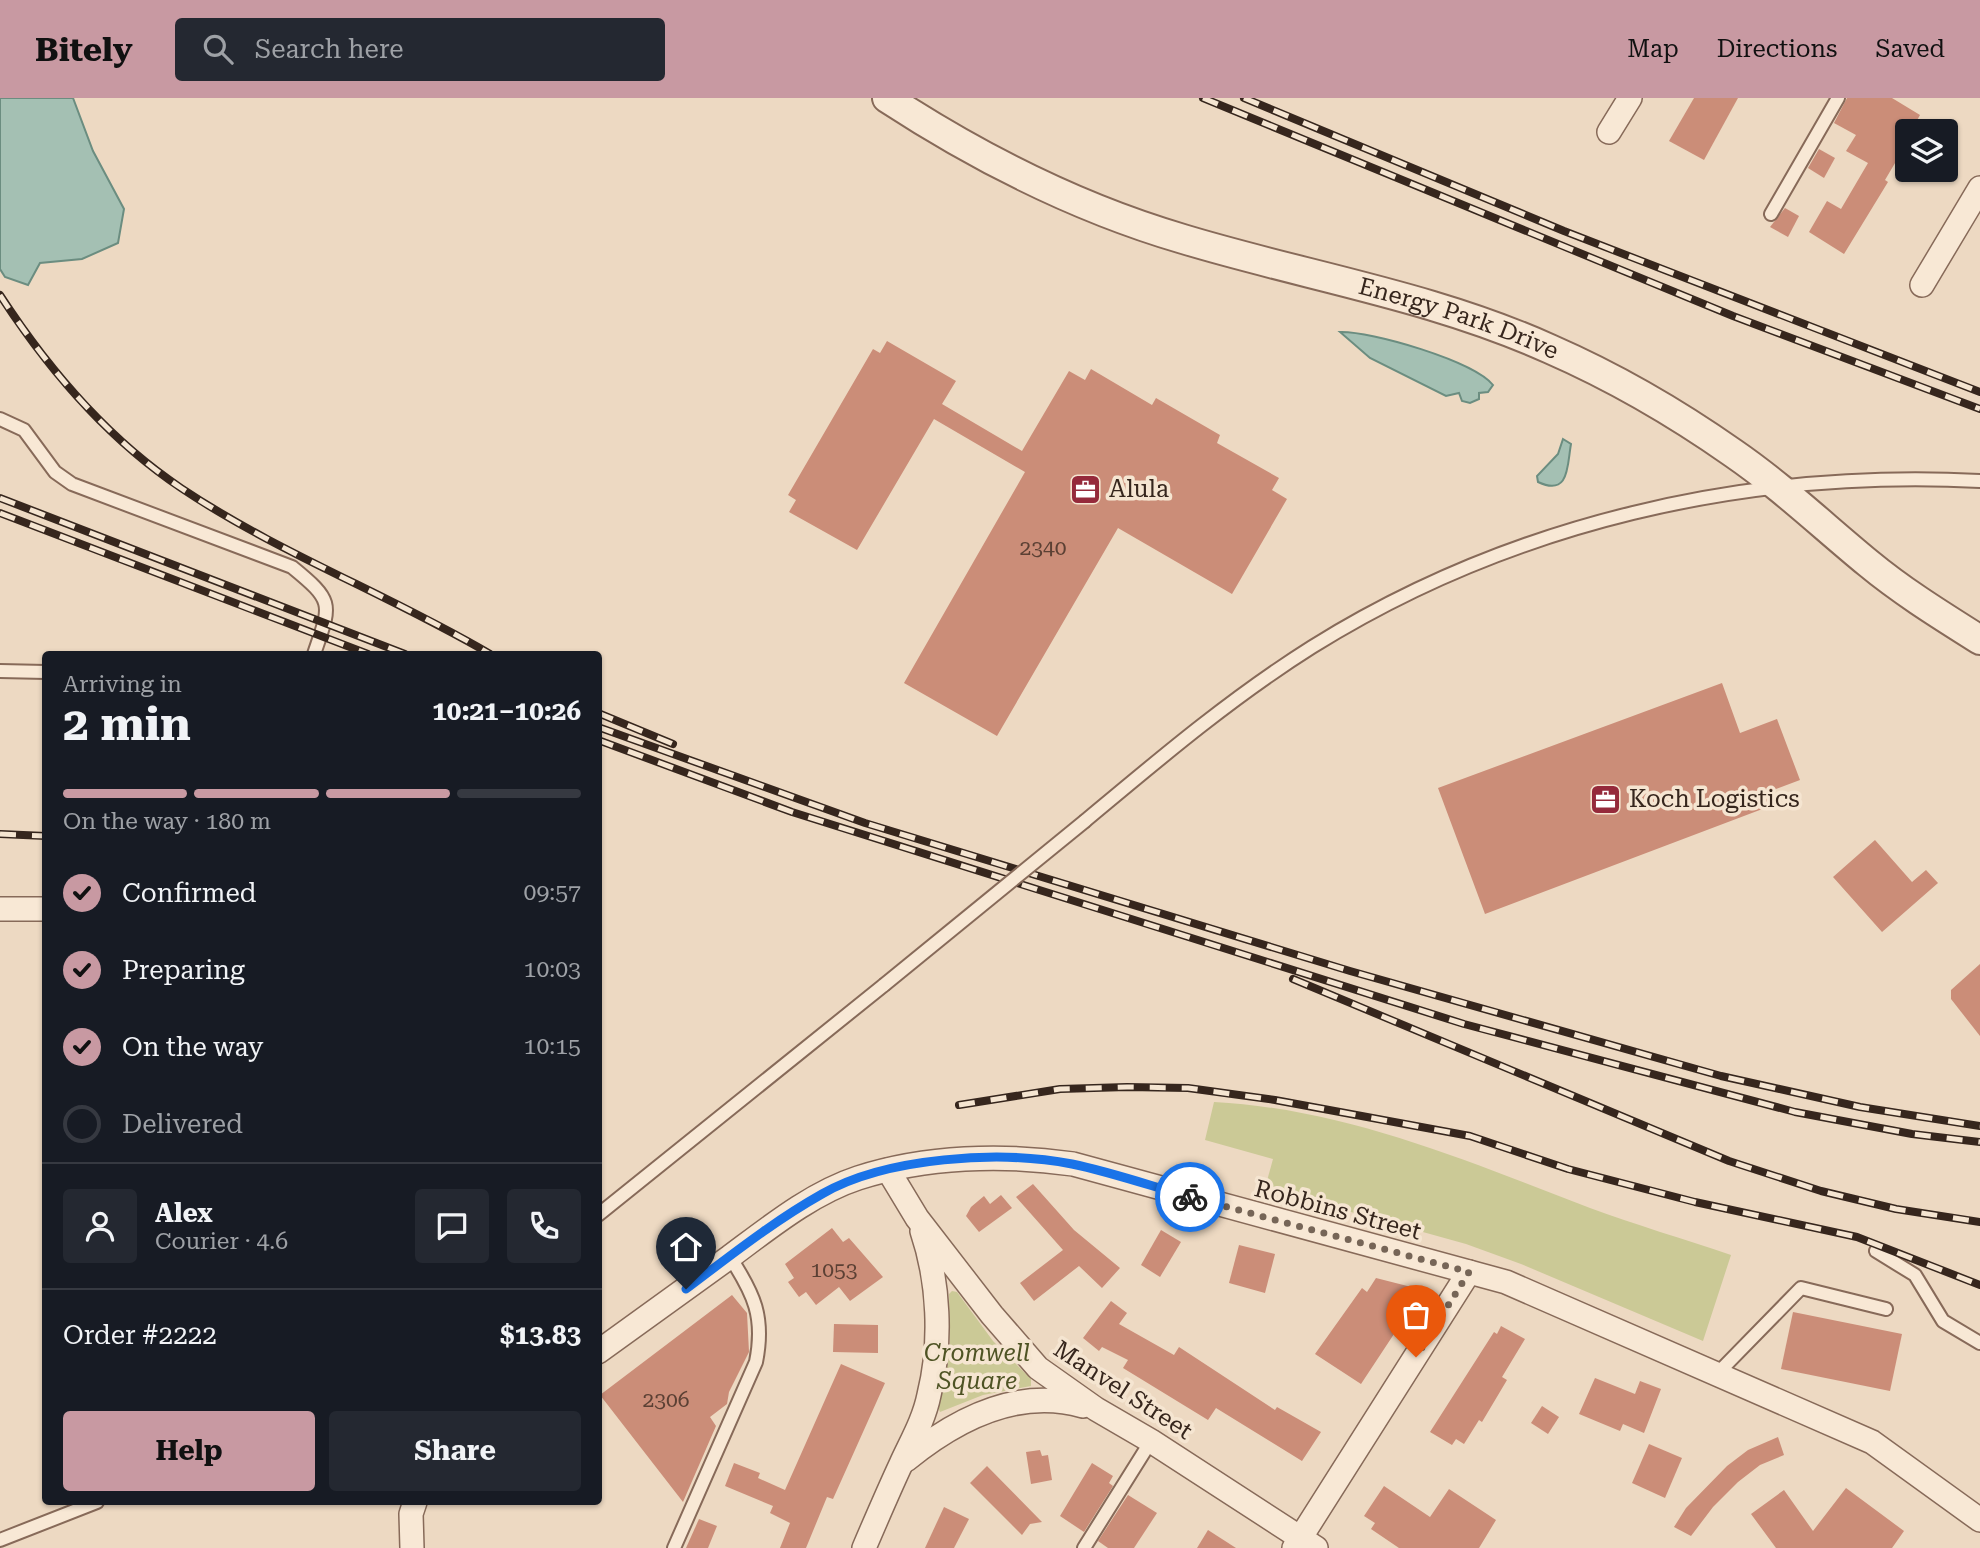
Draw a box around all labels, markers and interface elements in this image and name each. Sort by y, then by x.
search box [175,18,665,81]
text: Bitely [35,30,133,69]
icon: search [199,30,237,68]
text: Search here [255,34,404,64]
text: Map [1627,35,1679,63]
text: Directions [1717,35,1837,63]
text: Saved [1875,35,1945,63]
map controls [1895,119,1958,182]
button: layers [1895,119,1958,182]
street label: Energy Park Drive [1356,272,1563,365]
office icon: Alula [1069,472,1103,506]
place label: Alula [1109,475,1169,503]
house number: 2340 [1019,536,1067,560]
text: Arriving in [63,671,182,698]
text: 10:21–10:26 [432,696,581,726]
text: 2 min [63,697,191,751]
office icon: Koch Logistics [1589,782,1623,816]
place label: Koch Logistics [1629,785,1800,813]
text: On the way · 180 m [63,808,271,835]
icon: check [63,874,101,912]
text: Confirmed [122,878,257,908]
text: 09:57 [524,879,581,906]
icon: check [63,951,101,989]
text: Preparing [122,955,245,985]
text: 10:03 [524,956,581,983]
icon: check [63,1028,101,1066]
text: On the way [122,1032,263,1062]
text: 10:15 [524,1033,581,1060]
text: Delivered [122,1109,243,1139]
courier [1155,1162,1225,1232]
street label: Robbins Street [1252,1174,1424,1246]
icon: bike [1171,1178,1209,1216]
button: person [63,1189,137,1263]
button: chat [415,1189,489,1263]
button: phone [507,1189,581,1263]
text: Alex [155,1198,213,1228]
pin [656,1217,716,1289]
text: Courier · 4.6 [155,1228,288,1255]
icon: home [667,1228,705,1266]
house number: 1053 [810,1258,858,1282]
pin [1386,1285,1446,1357]
icon: bag [1397,1296,1435,1334]
text: Order #2222 [63,1320,217,1350]
text: $13.83 [500,1320,581,1350]
street label: Manvel Street [1048,1335,1198,1445]
park label: Cromwell Square [924,1339,1030,1395]
house number: 2306 [642,1388,690,1412]
button: Help [63,1411,315,1491]
button: Share [329,1411,581,1491]

